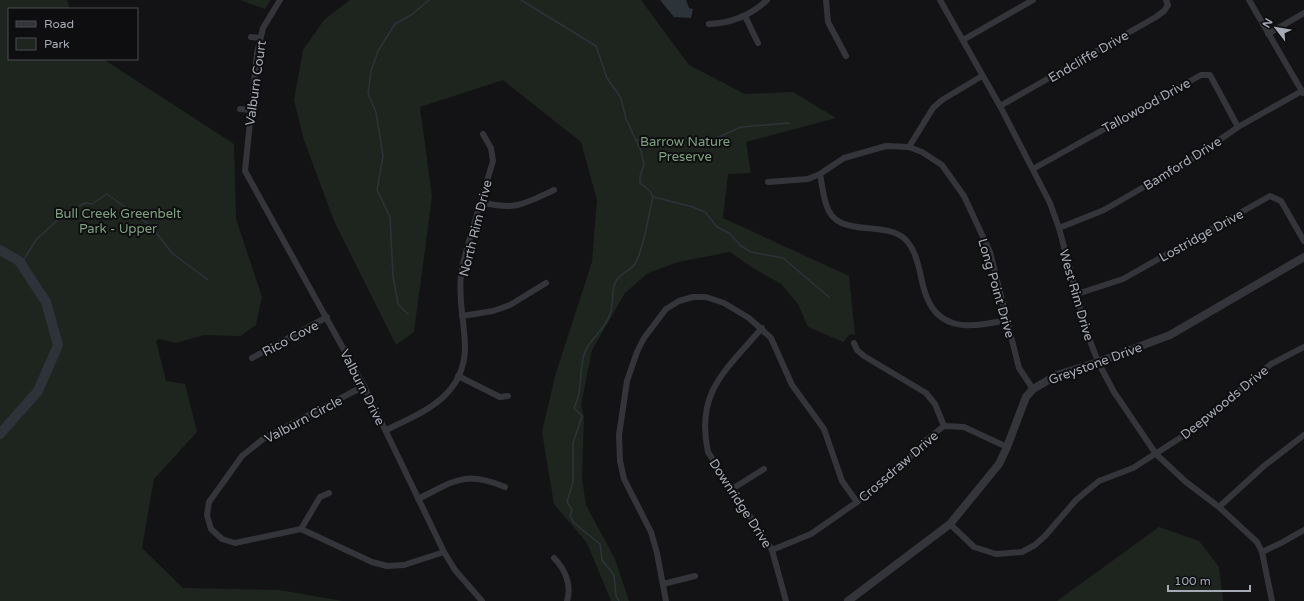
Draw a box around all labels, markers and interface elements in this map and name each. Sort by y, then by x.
legend [8,8,138,60]
north arrow [1256,8,1296,48]
text: N [1260,16,1276,30]
text: Road [44,17,74,31]
street label: Endcliffe Drive [1045,27,1132,86]
text: Park [44,37,70,51]
street label: Valburn Court [242,39,270,127]
street label: Tallowood Drive [1100,75,1193,137]
street label: Bamford Drive [1141,133,1224,194]
park label: Barrow Nature Preserve [640,134,730,165]
street label: North Rim Drive [456,178,496,278]
park label: Bull Creek Greenbelt Park - Upper [55,206,181,237]
street label: Lostridge Drive [1157,206,1246,266]
street label: Long Point Drive [974,237,1018,340]
street label: West Rim Drive [1055,248,1097,343]
street label: Rico Cove [260,317,321,360]
street label: Greystone Drive [1046,340,1144,388]
street label: Valburn Drive [336,347,388,428]
street label: Deepwoods Drive [1178,363,1272,443]
street label: Valburn Circle [262,393,345,447]
street label: Crossdraw Drive [856,428,942,506]
street label: Downridge Drive [705,456,775,551]
scale bar [1168,567,1250,593]
text: 100 m [1174,574,1211,588]

